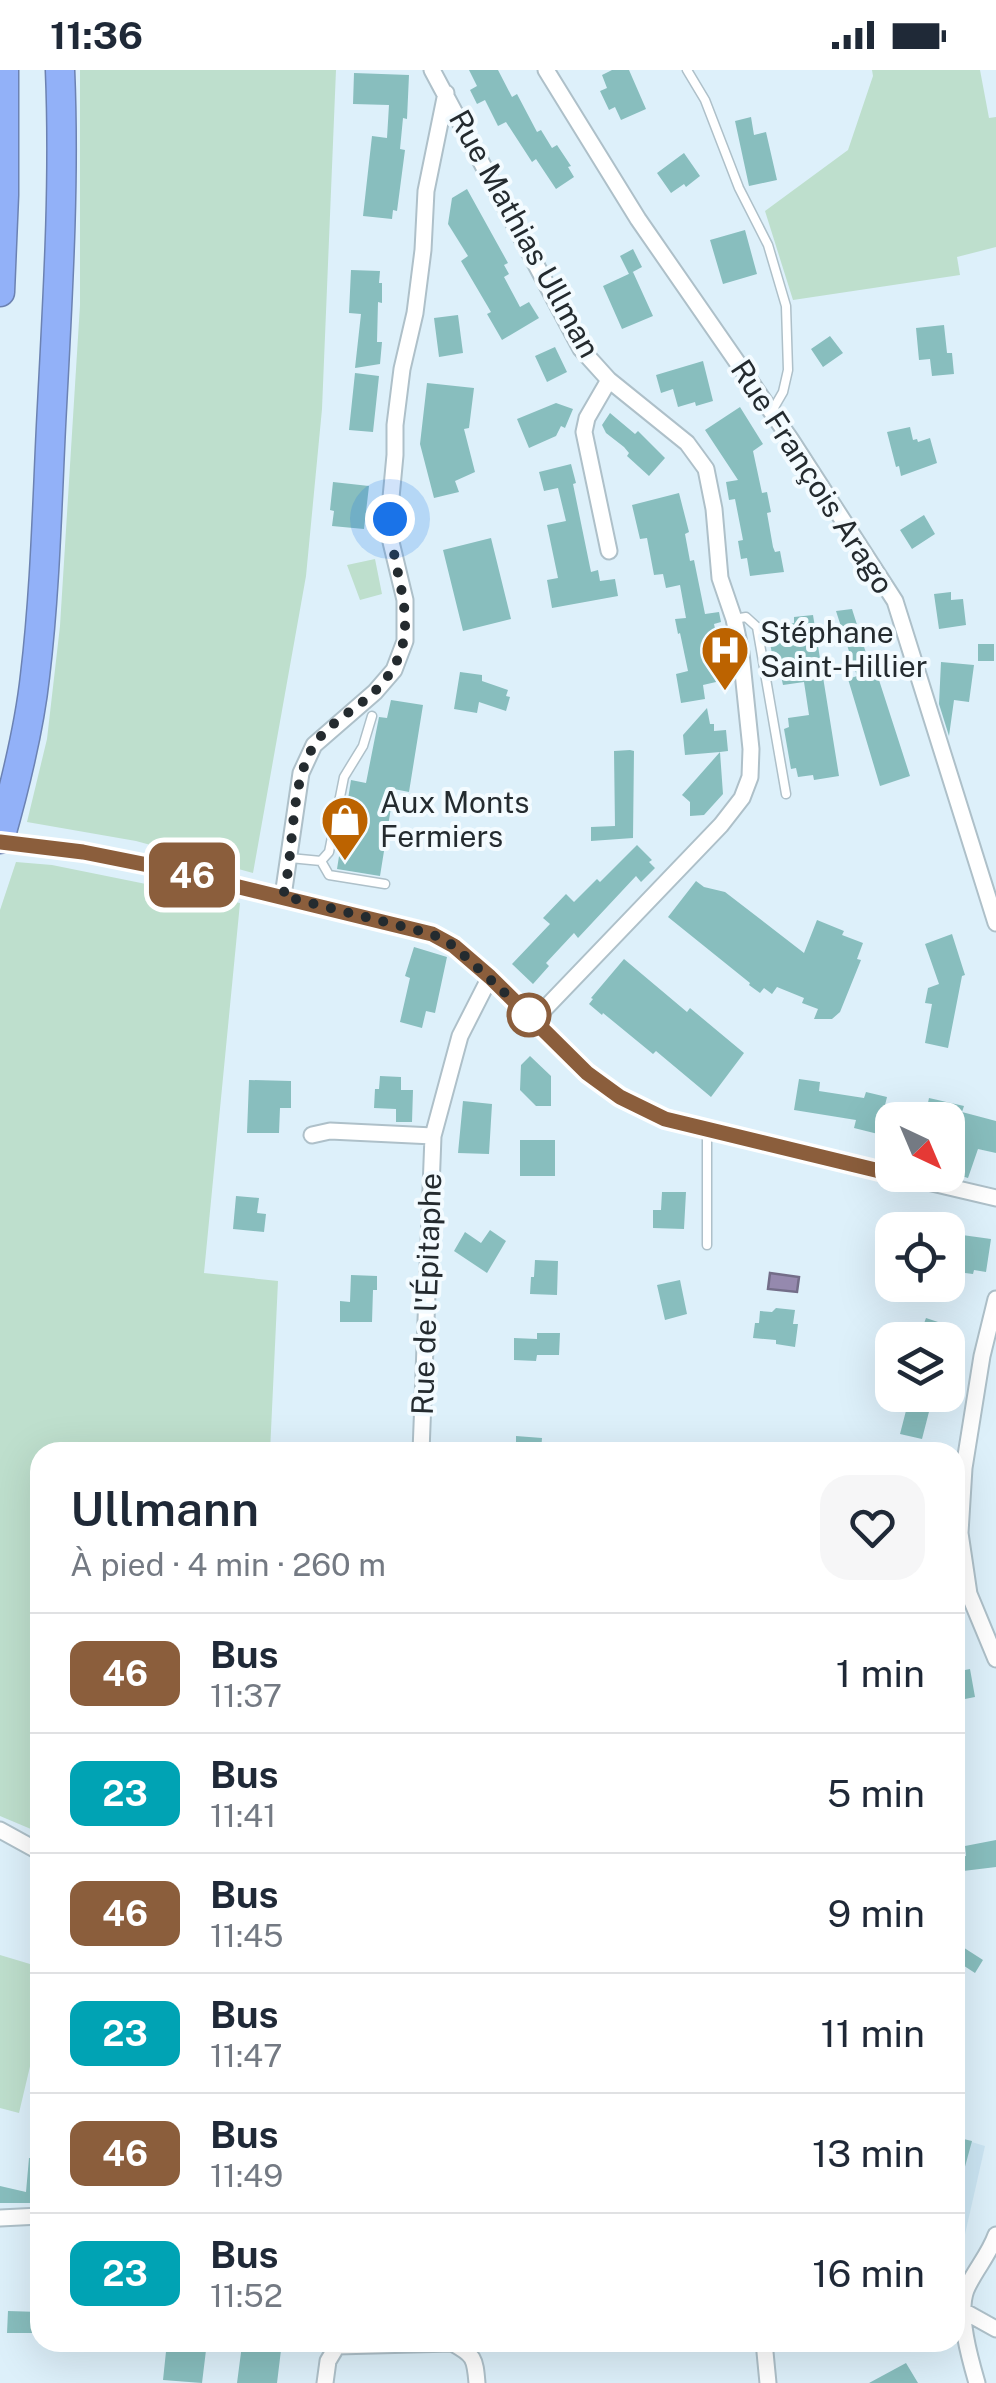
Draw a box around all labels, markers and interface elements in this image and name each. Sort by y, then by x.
text: 11:36 [50,13,143,58]
street label: Rue Mathias Ullman [442,103,608,364]
street label: Rue François Arago [724,353,902,600]
your location [365,494,415,544]
place label: Stéphane Saint-Hillier [760,614,927,684]
hospital icon: Stéphane Saint-Hillier [699,624,751,692]
place label: Aux Monts Fermiers [380,784,529,854]
shop icon: Aux Monts Fermiers [319,794,371,862]
line badge: 46 [147,842,237,908]
text: 46 [169,855,215,896]
unlabelled marker [508,994,550,1036]
north arrow [875,1102,965,1192]
map controls [875,1102,965,1412]
street label: Rue de l'Épitaphe [404,1172,448,1416]
button: locate [875,1212,965,1302]
button: layers [875,1322,965,1412]
button: heart [820,1475,925,1580]
text: Ullmann [70,1480,259,1537]
text: À pied · 4 min · 260 m [70,1546,386,1583]
text: Bus [210,1632,279,1677]
text: 1 min [836,1651,925,1696]
text: 46 [102,1653,148,1694]
text: 11:37 [210,1677,282,1714]
text: Bus [210,1752,279,1797]
text: 5 min [827,1771,925,1816]
text: 23 [102,1773,148,1814]
text: 11:41 [210,1797,276,1834]
text: Bus [210,1872,279,1917]
text: 9 min [828,1891,925,1936]
text: 46 [102,1893,148,1934]
text: 11:45 [210,1917,283,1954]
text: Bus [210,1992,279,2037]
text: 11 min [820,2011,925,2056]
text: 23 [102,2013,148,2054]
text: 11:47 [210,2037,282,2074]
text: Bus [210,2112,279,2157]
text: 13 min [812,2131,925,2176]
text: 46 [102,2133,148,2174]
text: 11:49 [210,2157,283,2194]
text: Bus [210,2232,279,2277]
text: 16 min [812,2251,925,2296]
text: 23 [102,2253,148,2294]
text: 11:52 [210,2277,283,2314]

